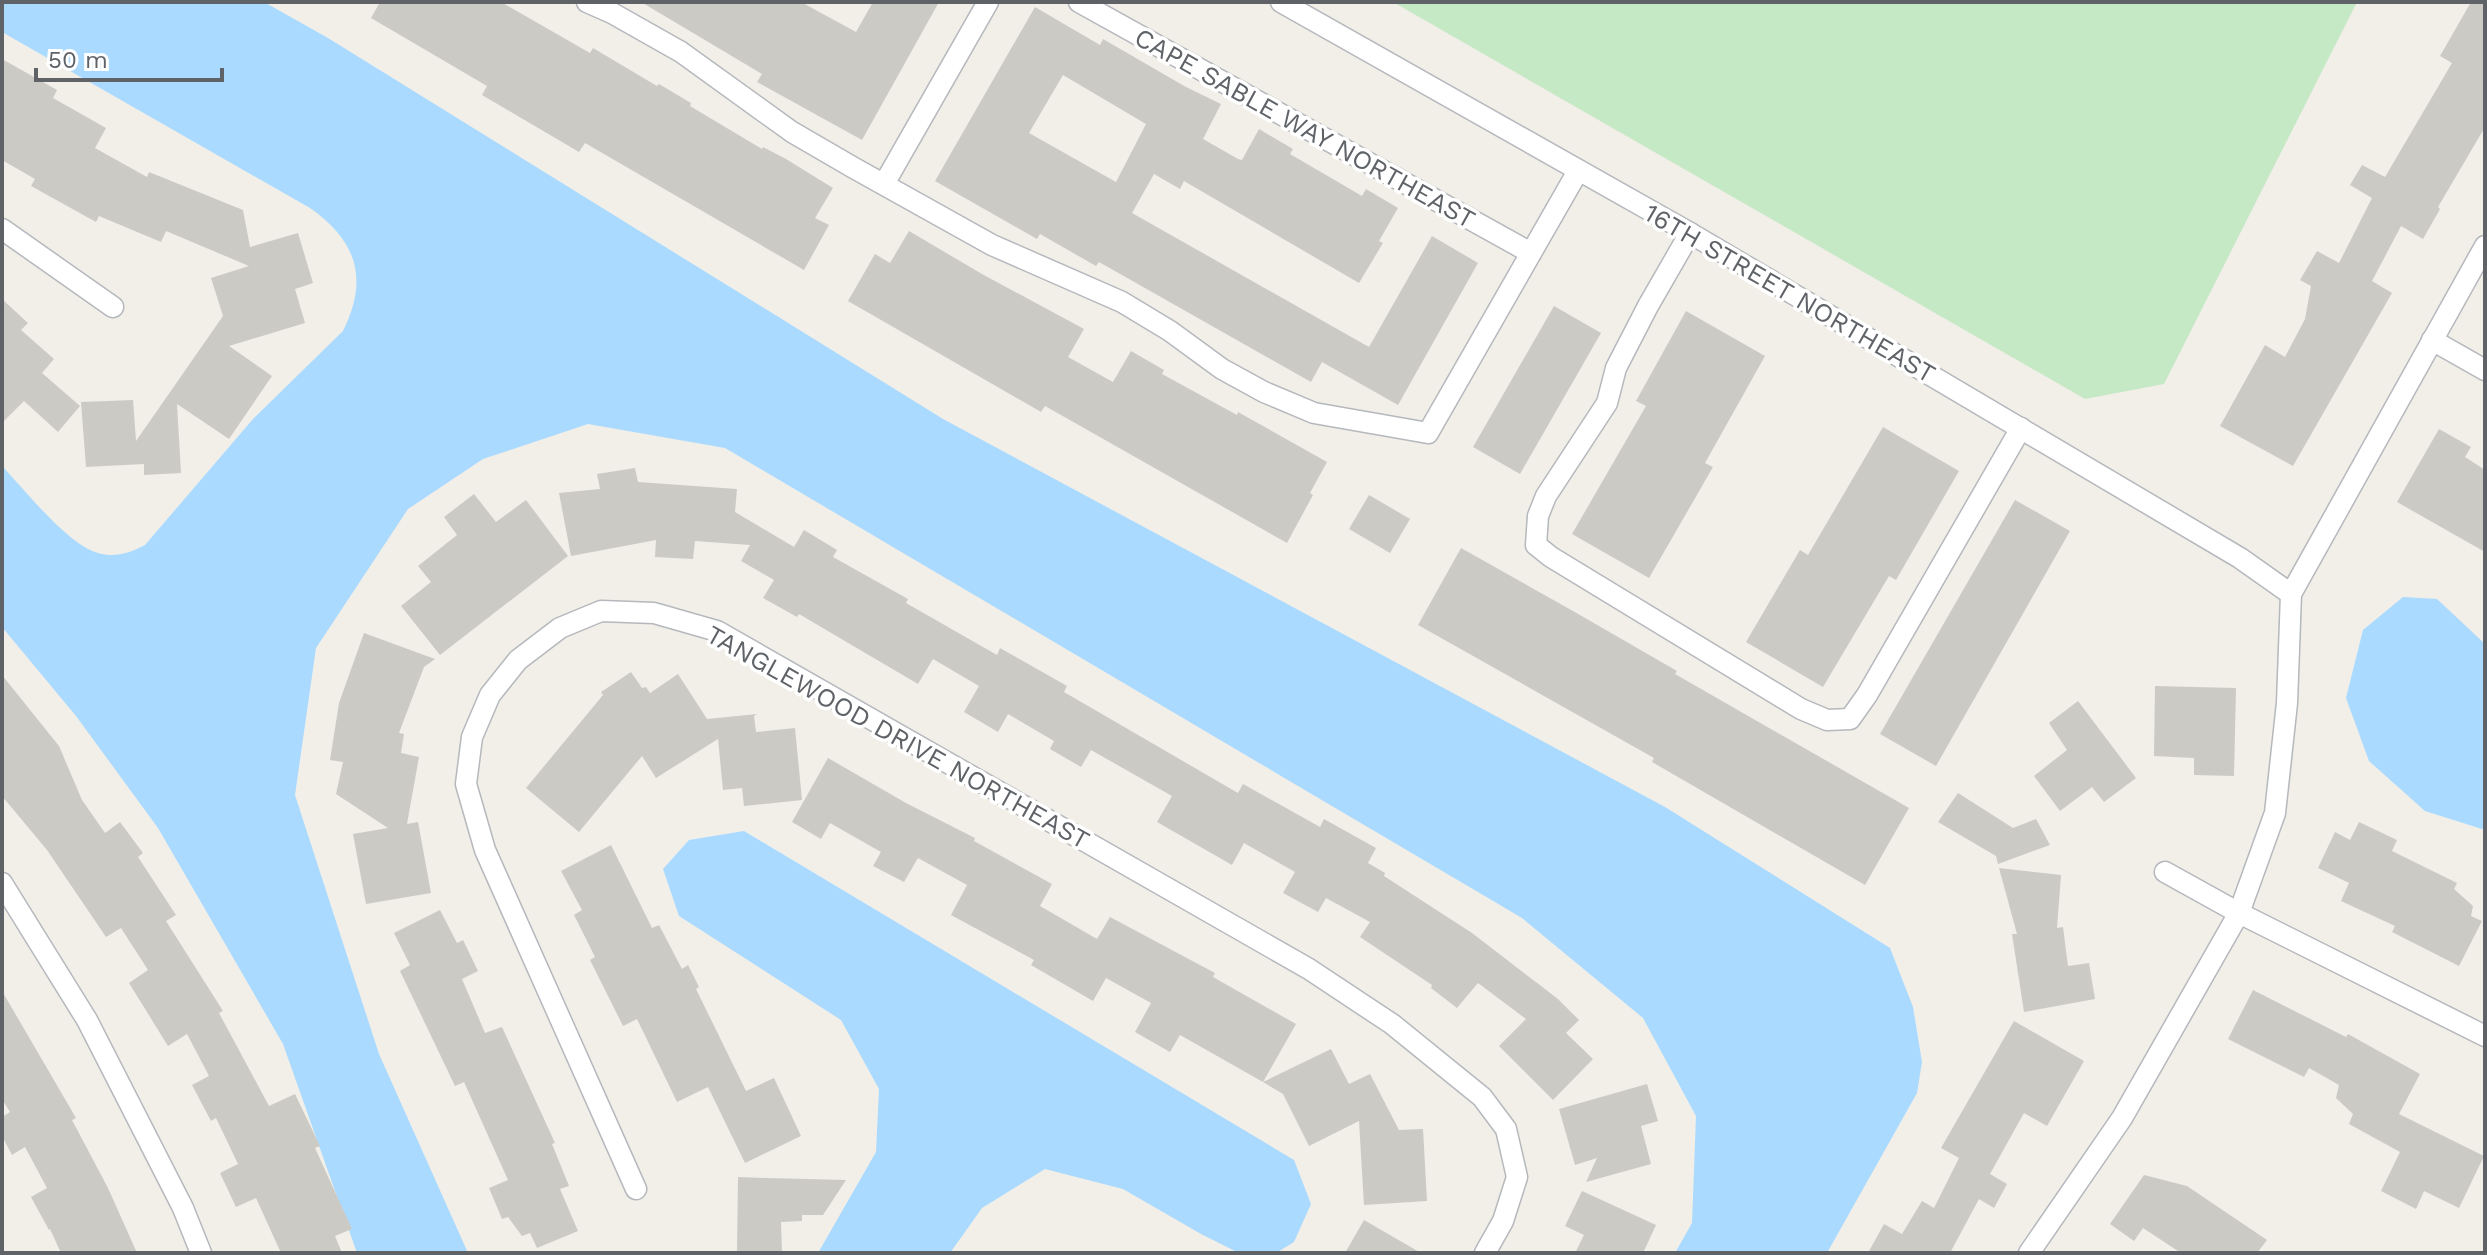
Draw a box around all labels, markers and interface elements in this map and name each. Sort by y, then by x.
street label: CAPE SABLE WAY NORTHEAST [1130,22,1480,234]
scale bar [36,32,222,82]
text: 50 m [48,46,108,74]
street label: 16TH STREET NORTHEAST [1639,197,1941,389]
street label: TANGLEWOOD DRIVE NORTHEAST [701,619,1095,855]

